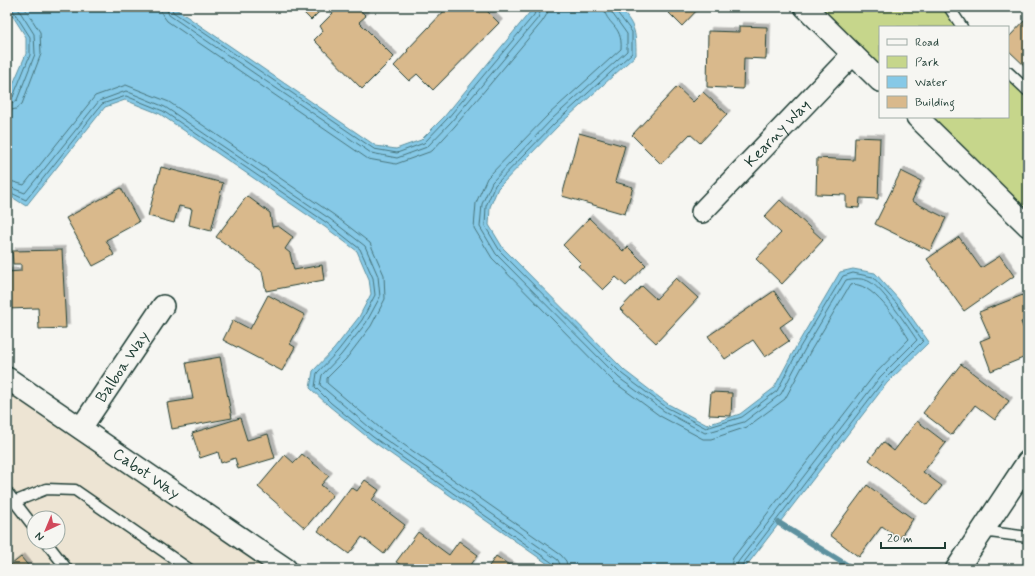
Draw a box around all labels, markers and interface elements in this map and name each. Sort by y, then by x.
legend [879,26,1009,118]
text: Road [915,35,939,51]
text: Park [915,55,939,71]
text: Water [915,75,947,91]
street label: Kearny Way [740,95,815,172]
text: Building [915,95,955,112]
street label: Balboa Way [91,327,154,407]
street label: Cabot Way [109,443,184,504]
north arrow [26,510,66,550]
scale bar [881,524,945,550]
text: N [32,529,47,544]
text: 20 m [887,531,913,547]

